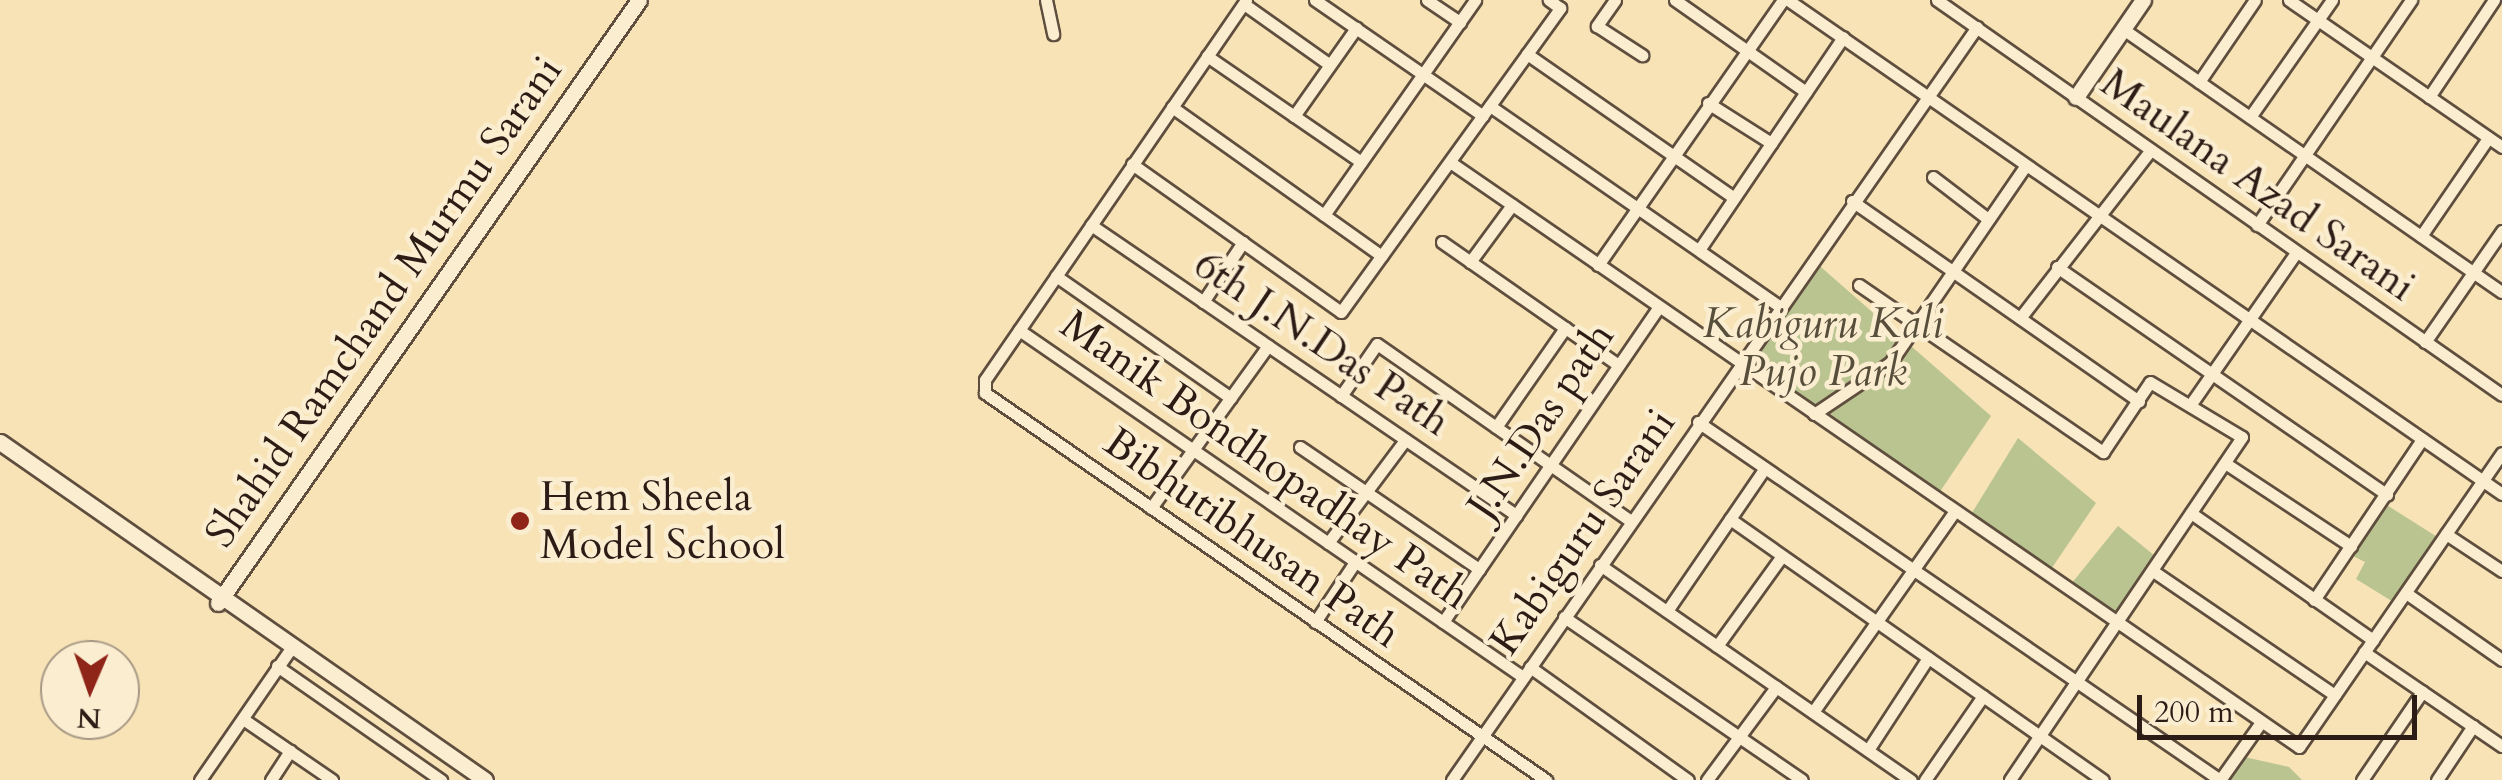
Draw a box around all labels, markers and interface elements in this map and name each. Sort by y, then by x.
street label: Shahid Ramchand Murmu Sarani [195,47,573,557]
street label: Maulana Azad Sarani [2091,58,2425,312]
street label: 6th J.N.Das Path [1185,239,1459,447]
park label: Kabiguru Kali Pujo Park [1703,299,1943,398]
street label: Manik Bondhopadhay Path [1051,300,1479,620]
street label: J.N.Das path [1457,313,1625,529]
street label: Kabiguru Sarani [1480,399,1686,665]
street label: Bibhutibhusan Path [1094,417,1410,659]
place label: Hem Sheela Model School [540,472,785,570]
marker: Hem Sheela Model School [509,510,531,532]
north arrow [40,640,140,740]
scale bar [2142,675,2422,737]
text: 200 m [2154,692,2234,733]
text: N [76,699,102,737]

